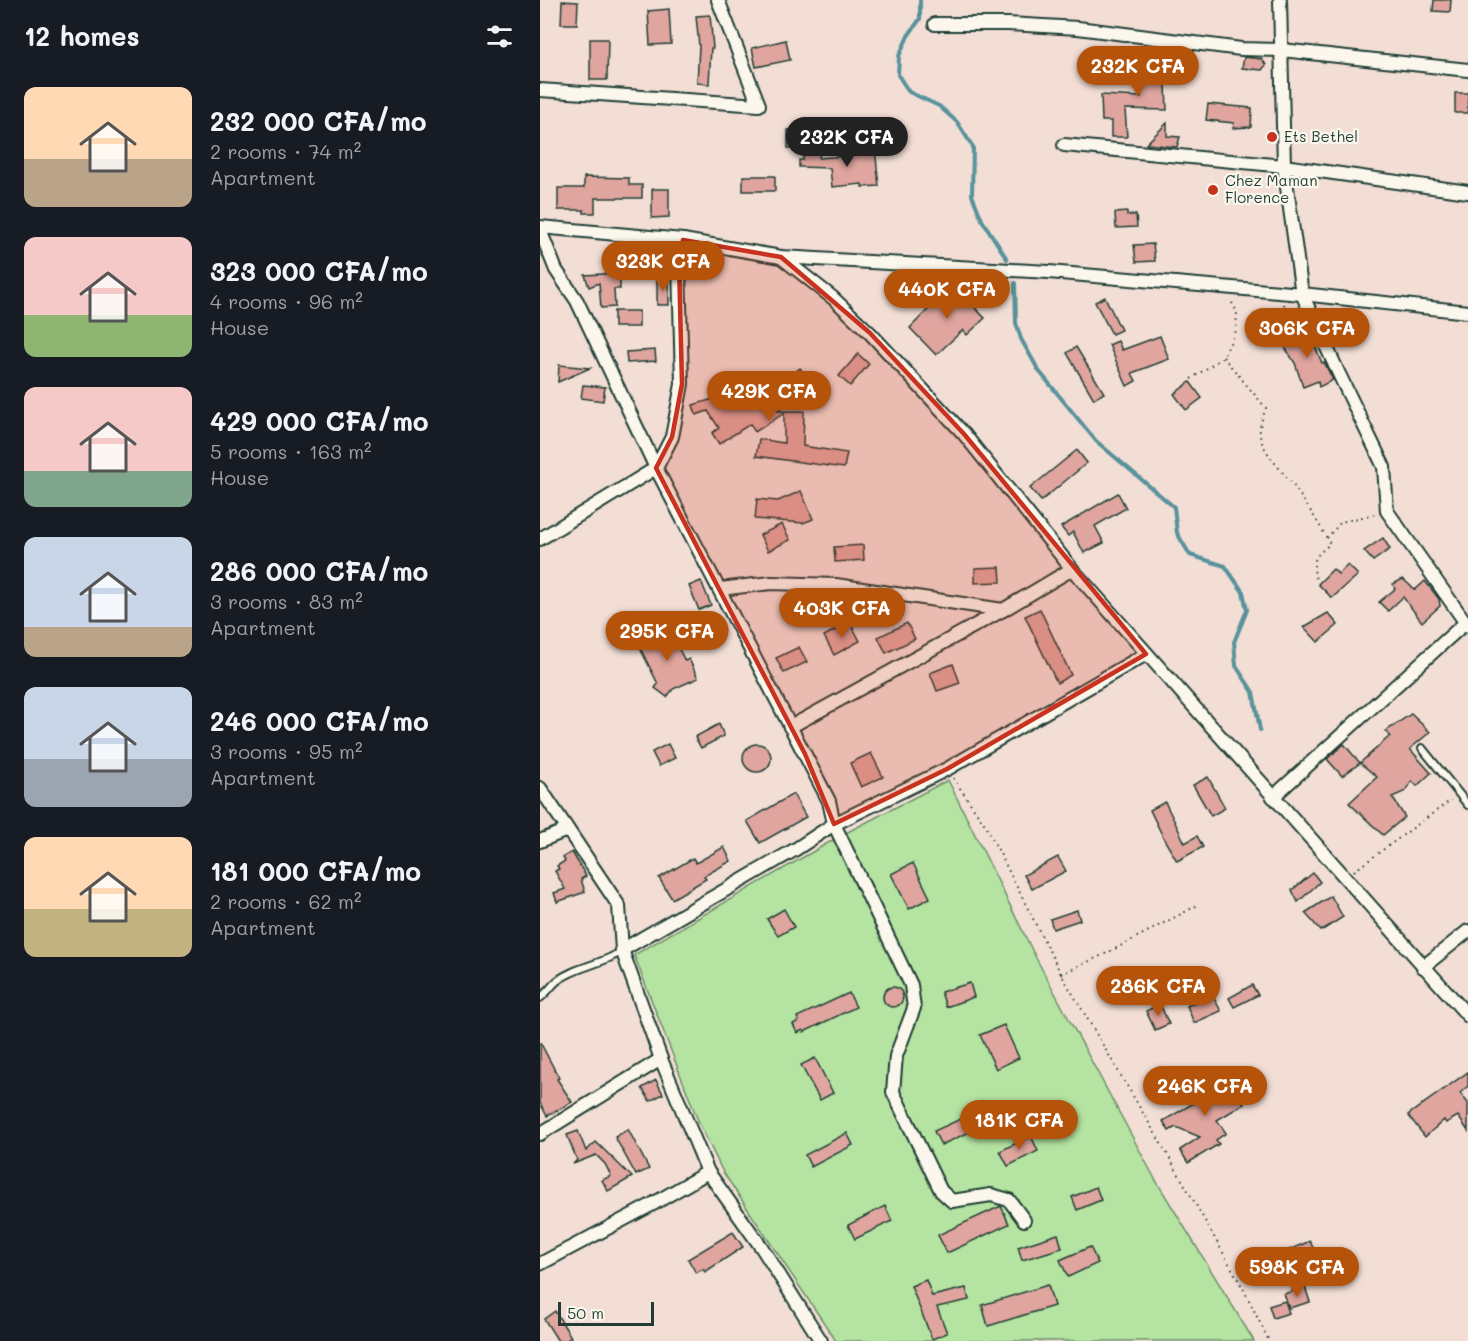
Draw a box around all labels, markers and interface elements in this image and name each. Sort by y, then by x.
text: 12 homes [24,19,140,53]
icon: filters [483,20,516,53]
pin: 232K CFA [1076,46,1200,97]
text: 232K CFA [1091,52,1185,78]
text: 232 000 CFA/mo [210,104,427,138]
icon: home [72,111,144,183]
pin: 232K CFA [785,117,909,168]
text: 232K CFA [800,123,894,149]
place label: Ets Bethel [1284,126,1358,146]
marker: Ets Bethel [1265,130,1279,144]
text: 2 rooms · 74 m² [210,138,361,164]
text: Apartment [210,164,316,190]
place label: Chez Maman Florence [1225,170,1318,207]
marker: Chez Maman Florence [1206,183,1220,197]
pin: 323K CFA [601,241,725,292]
text: 323K CFA [615,247,711,273]
text: 323 000 CFA/mo [210,254,428,288]
icon: home [72,261,144,333]
pin: 440K CFA [885,269,1009,320]
text: 440K CFA [898,275,996,301]
text: 4 rooms · 96 m² [210,288,363,314]
pin: 306K CFA [1245,308,1369,359]
text: House [210,314,269,340]
text: 306K CFA [1259,314,1355,340]
pin: 429K CFA [707,371,831,422]
text: 429K CFA [721,377,817,403]
text: 429 000 CFA/mo [210,404,429,438]
icon: home [72,411,144,483]
text: 5 rooms · 163 m² [210,438,372,464]
text: House [210,464,269,490]
text: 286 000 CFA/mo [210,554,428,588]
icon: home [72,561,144,633]
text: 3 rooms · 83 m² [210,588,363,614]
pin: 403K CFA [780,588,904,639]
text: 403K CFA [793,594,891,620]
pin: 295K CFA [605,611,729,662]
text: Apartment [210,614,316,640]
text: 295K CFA [620,617,714,643]
text: 246 000 CFA/mo [210,704,429,738]
icon: home [72,711,144,783]
text: 3 rooms · 95 m² [210,738,362,764]
text: Apartment [210,764,316,790]
text: 181 000 CFA/mo [210,854,421,888]
icon: home [72,861,144,933]
text: 2 rooms · 62 m² [210,888,362,914]
text: Apartment [210,914,316,940]
pin: 286K CFA [1096,966,1220,1017]
text: 286K CFA [1110,972,1206,998]
pin: 246K CFA [1143,1066,1267,1117]
text: 246K CFA [1157,1072,1253,1098]
pin: 181K CFA [957,1100,1081,1151]
text: 181K CFA [974,1106,1064,1132]
pin: 598K CFA [1235,1247,1359,1298]
text: 598K CFA [1249,1253,1345,1279]
scale bar [558,1299,654,1326]
text: 50 m [567,1302,604,1323]

